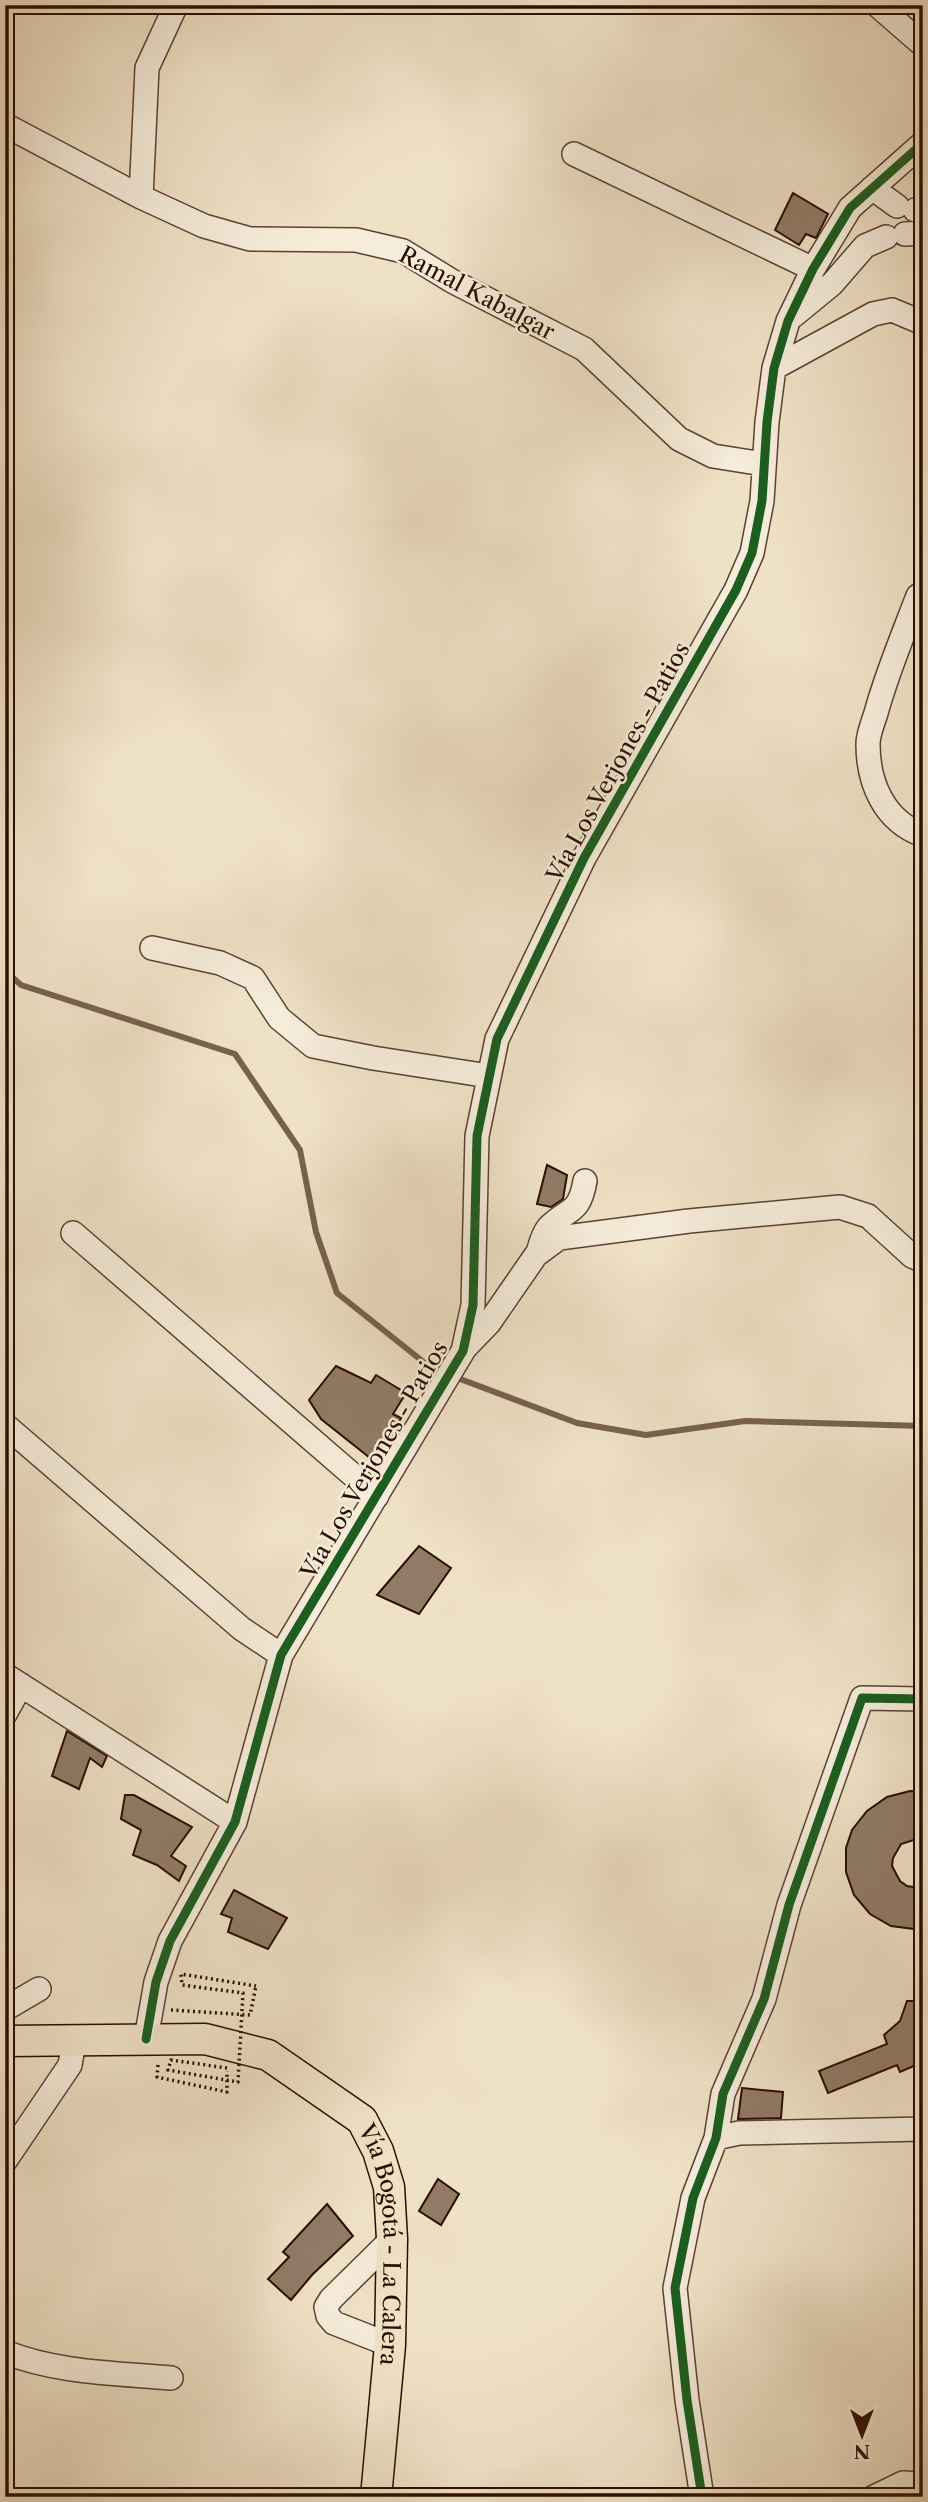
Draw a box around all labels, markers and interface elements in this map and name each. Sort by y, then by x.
street label: Ramal Kabalgar [394,240,560,346]
street label: Vía Los Verjones - Patios [540,637,696,888]
street label: Vía Los Verjones - Patios [294,1336,454,1585]
street label: Vía Bogotá - La Calera [352,2118,406,2368]
north arrow [827,2400,897,2470]
text: N [854,2440,870,2463]

